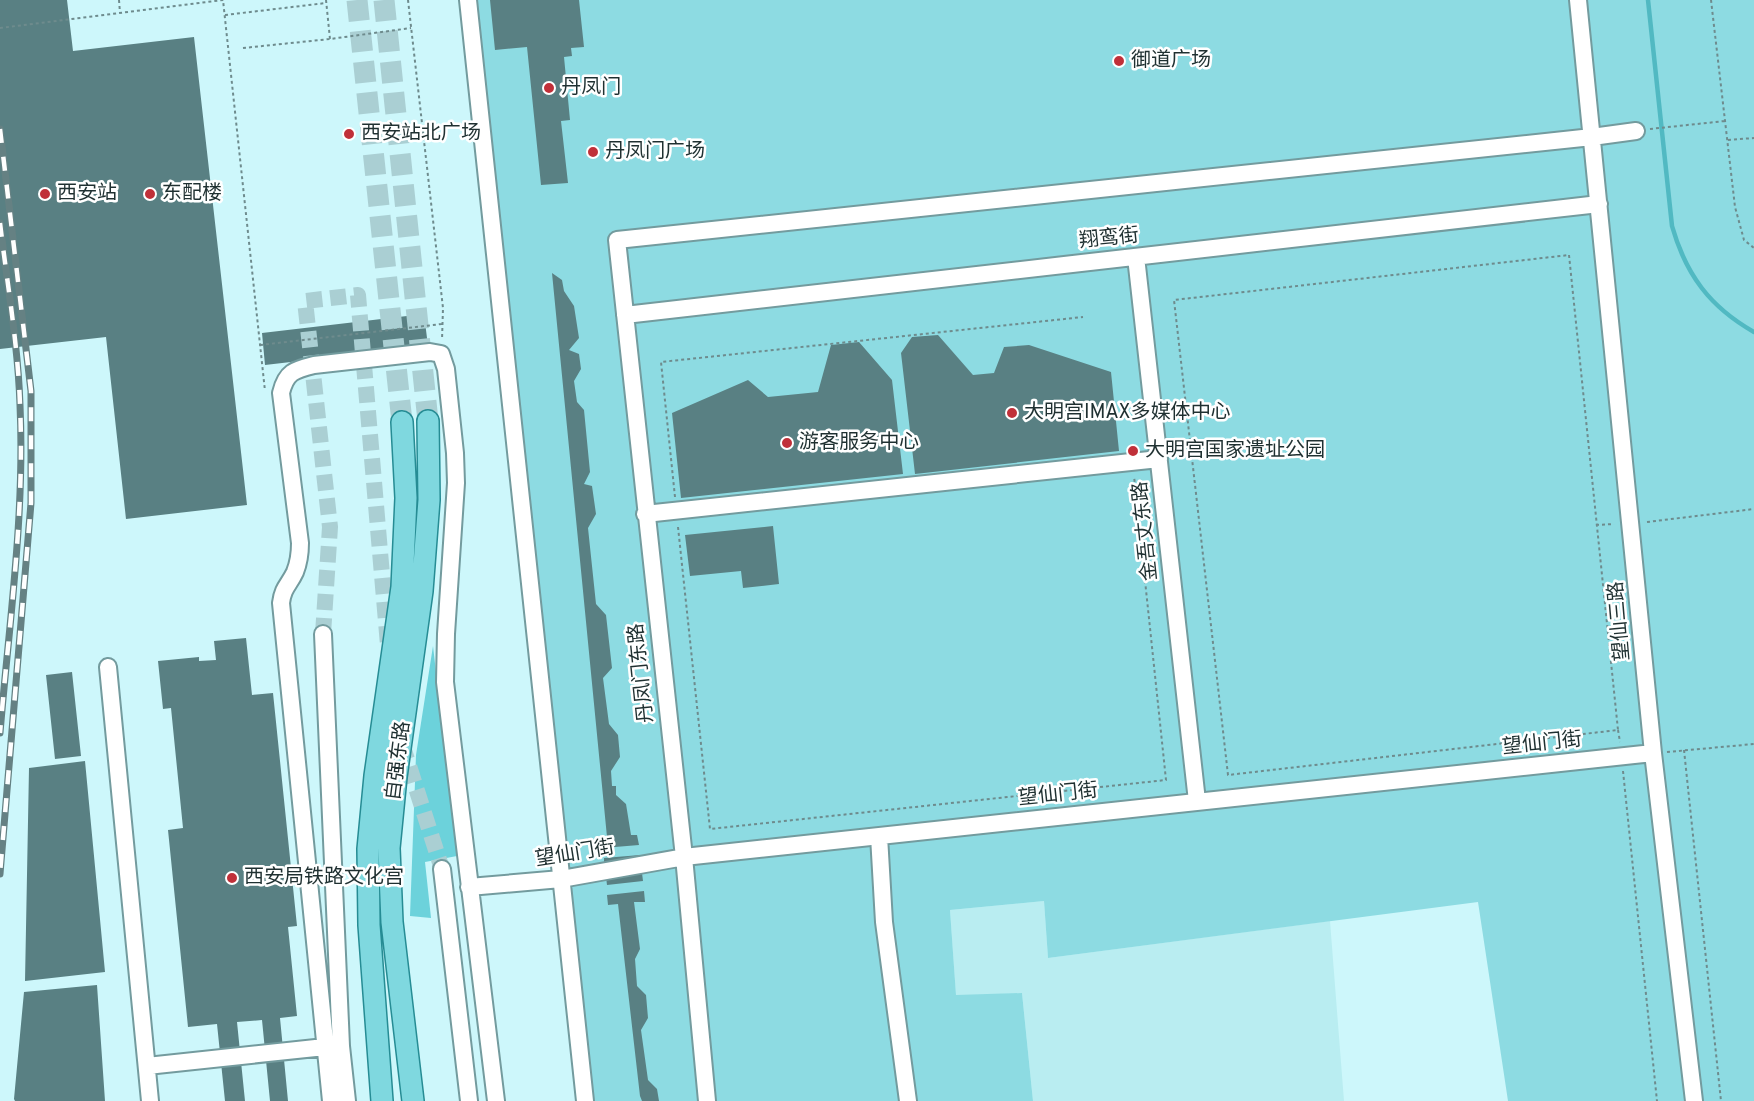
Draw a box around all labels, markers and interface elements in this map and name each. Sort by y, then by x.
place label: 御道广场 [1131,48,1211,74]
marker: 御道广场 [1112,54,1126,68]
place label: 丹凤门 [561,75,621,101]
marker: 丹凤门 [542,81,556,95]
place label: 西安站北广场 [361,121,481,147]
marker: 西安站北广场 [342,127,356,141]
place label: 丹凤门广场 [605,139,705,165]
marker: 丹凤门广场 [586,145,600,159]
place label: 西安站 [57,181,117,207]
place label: 东配楼 [162,181,222,207]
marker: 西安站 [38,187,52,201]
marker: 东配楼 [143,187,157,201]
street label: 翔鸾街 [1078,223,1140,255]
place label: 大明宫IMAX多媒体中心 [1024,400,1231,426]
marker: 大明宫IMAX多媒体中心 [1005,406,1019,420]
place label: 游客服务中心 [799,430,919,456]
marker: 游客服务中心 [780,436,794,450]
place label: 大明宫国家遗址公园 [1145,438,1325,464]
marker: 大明宫国家遗址公园 [1126,444,1140,458]
street label: 金吾丈东路 [1128,480,1164,582]
street label: 望仙三路 [1604,580,1636,662]
street label: 丹凤门东路 [624,622,660,724]
street label: 自强东路 [381,720,417,802]
street label: 望仙门街 [1501,727,1583,761]
street label: 望仙门街 [1017,778,1099,812]
street label: 望仙门街 [533,835,617,873]
place label: 西安局铁路文化宫 [244,865,404,891]
marker: 西安局铁路文化宫 [225,871,239,885]

